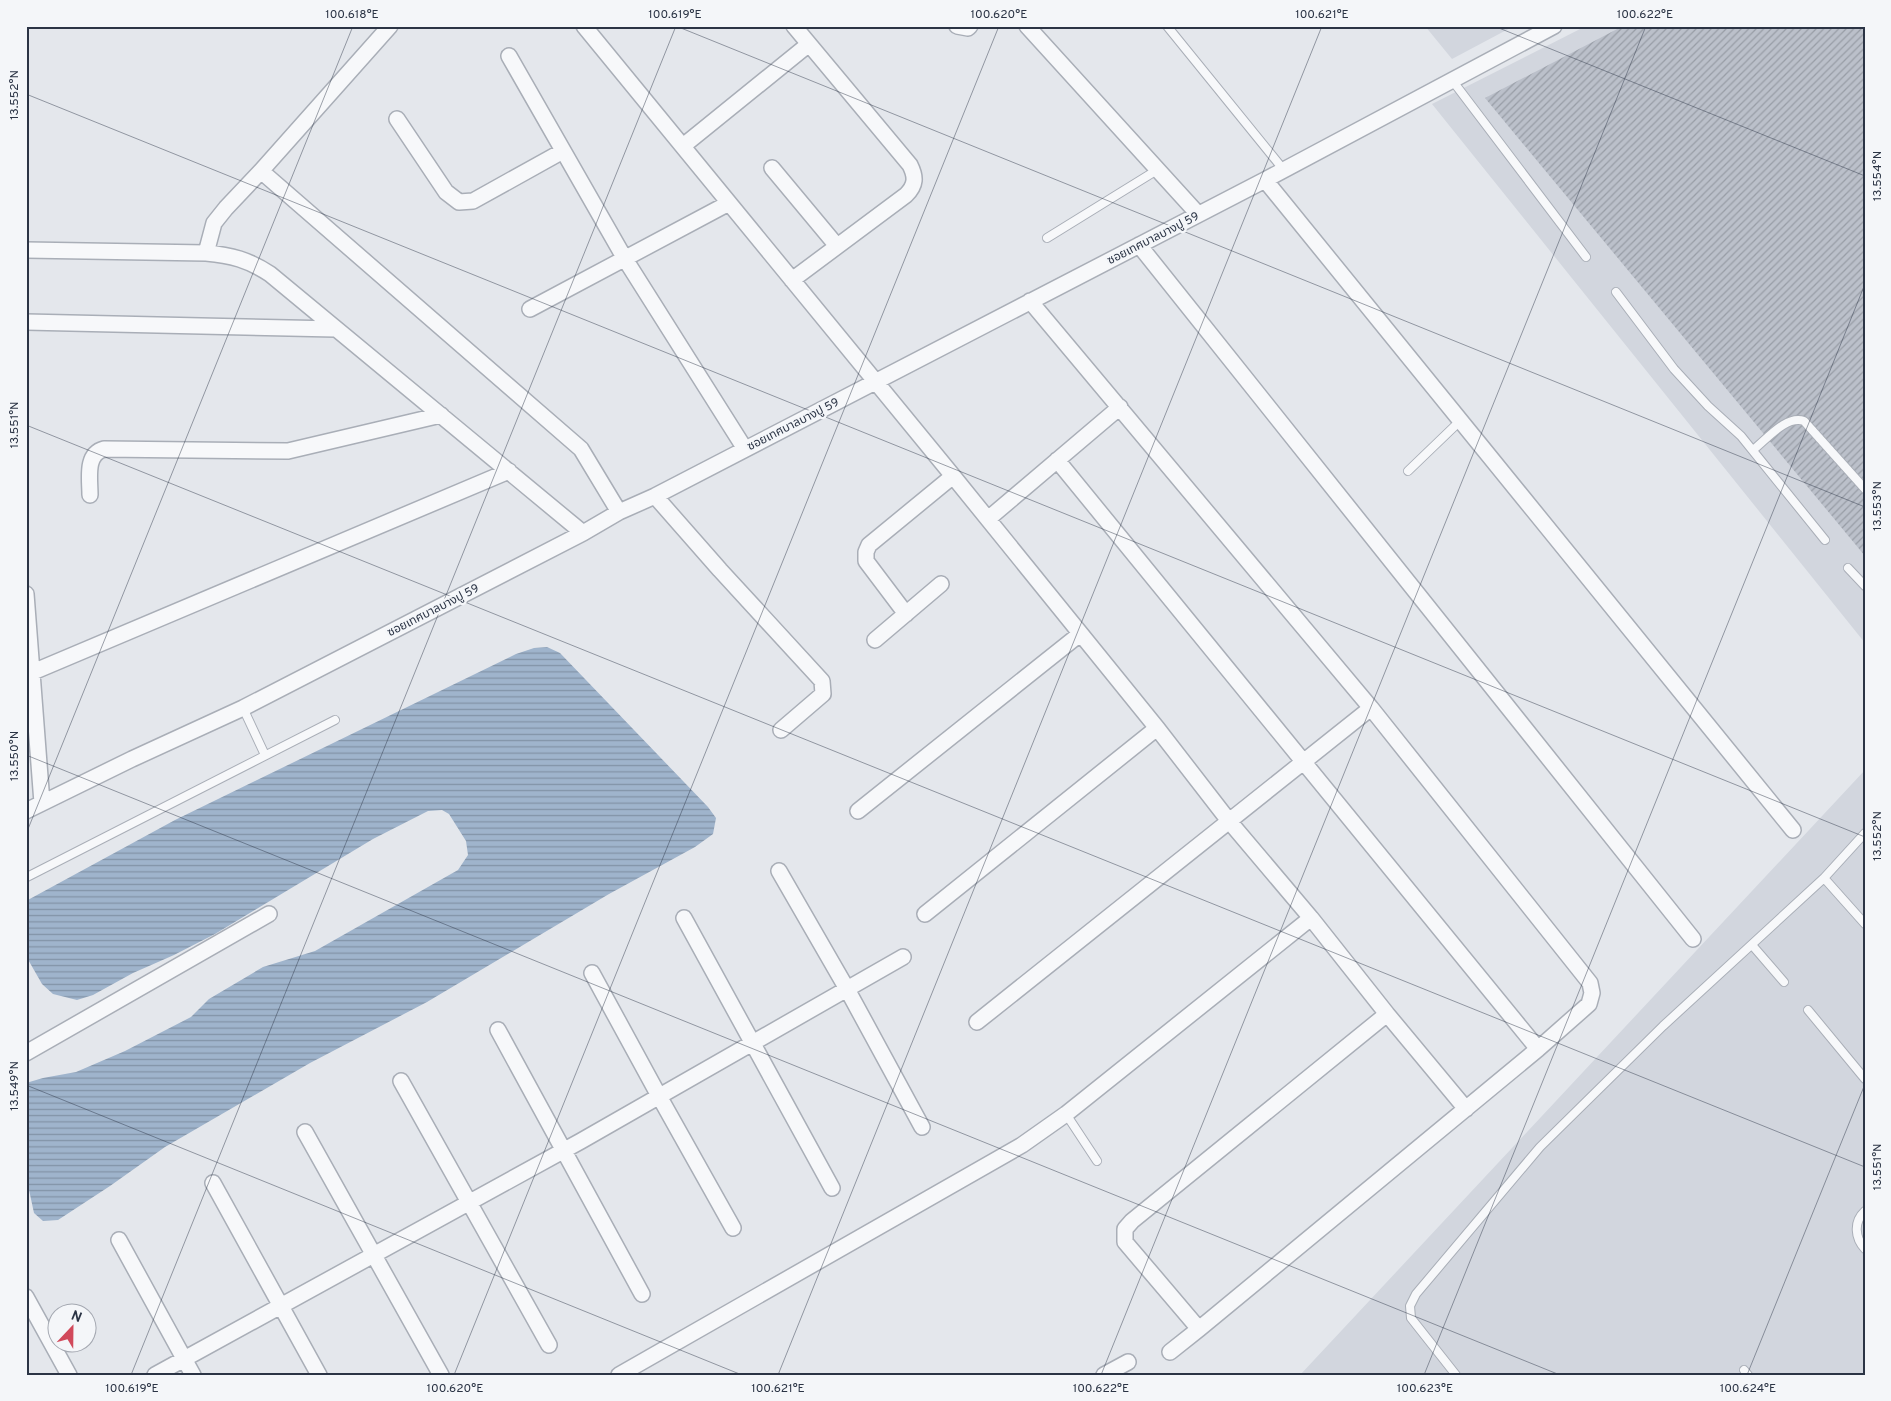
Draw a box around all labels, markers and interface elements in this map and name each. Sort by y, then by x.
text: 100.618°E [325,7,379,23]
text: 100.619°E [648,7,702,23]
text: 100.620°E [971,7,1027,23]
text: 100.621°E [1295,7,1349,23]
text: 100.622°E [1617,7,1673,23]
text: 13.552°N [7,70,23,120]
text: 13.554°N [1870,151,1886,201]
street label: ซอยเทศบาลบางปู 59 [1105,209,1202,269]
street label: ซอยเทศบาลบางปู 59 [745,395,842,455]
text: 13.551°N [7,401,23,449]
text: 13.553°N [1870,481,1886,531]
street label: ซอยเทศบาลบางปู 59 [385,581,482,641]
text: 13.550°N [7,731,23,781]
text: 13.552°N [1870,811,1886,861]
text: 13.549°N [7,1061,23,1111]
text: 13.551°N [1870,1143,1886,1191]
north arrow [48,1304,98,1354]
text: N [68,1308,84,1327]
text: 100.619°E [105,1381,159,1397]
text: 100.620°E [427,1381,483,1397]
text: 100.621°E [751,1381,805,1397]
text: 100.622°E [1073,1381,1129,1397]
text: 100.623°E [1397,1381,1453,1397]
text: 100.624°E [1720,1381,1776,1397]

